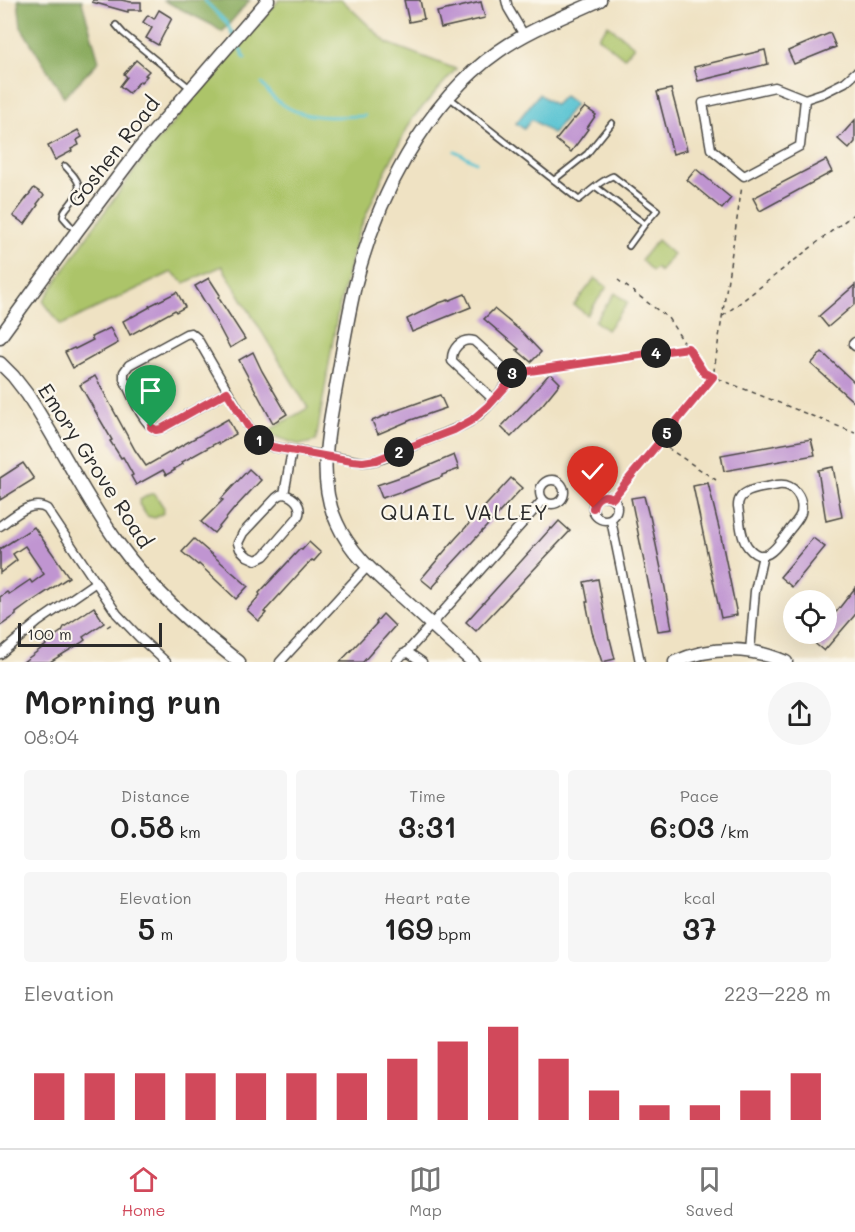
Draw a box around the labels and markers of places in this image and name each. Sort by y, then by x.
pin: 4 [641,338,671,368]
pin: 3 [497,358,527,388]
pin [125,365,176,427]
pin: 5 [652,418,682,448]
pin: 1 [244,425,274,455]
pin: 2 [384,437,414,467]
pin [567,446,618,508]

